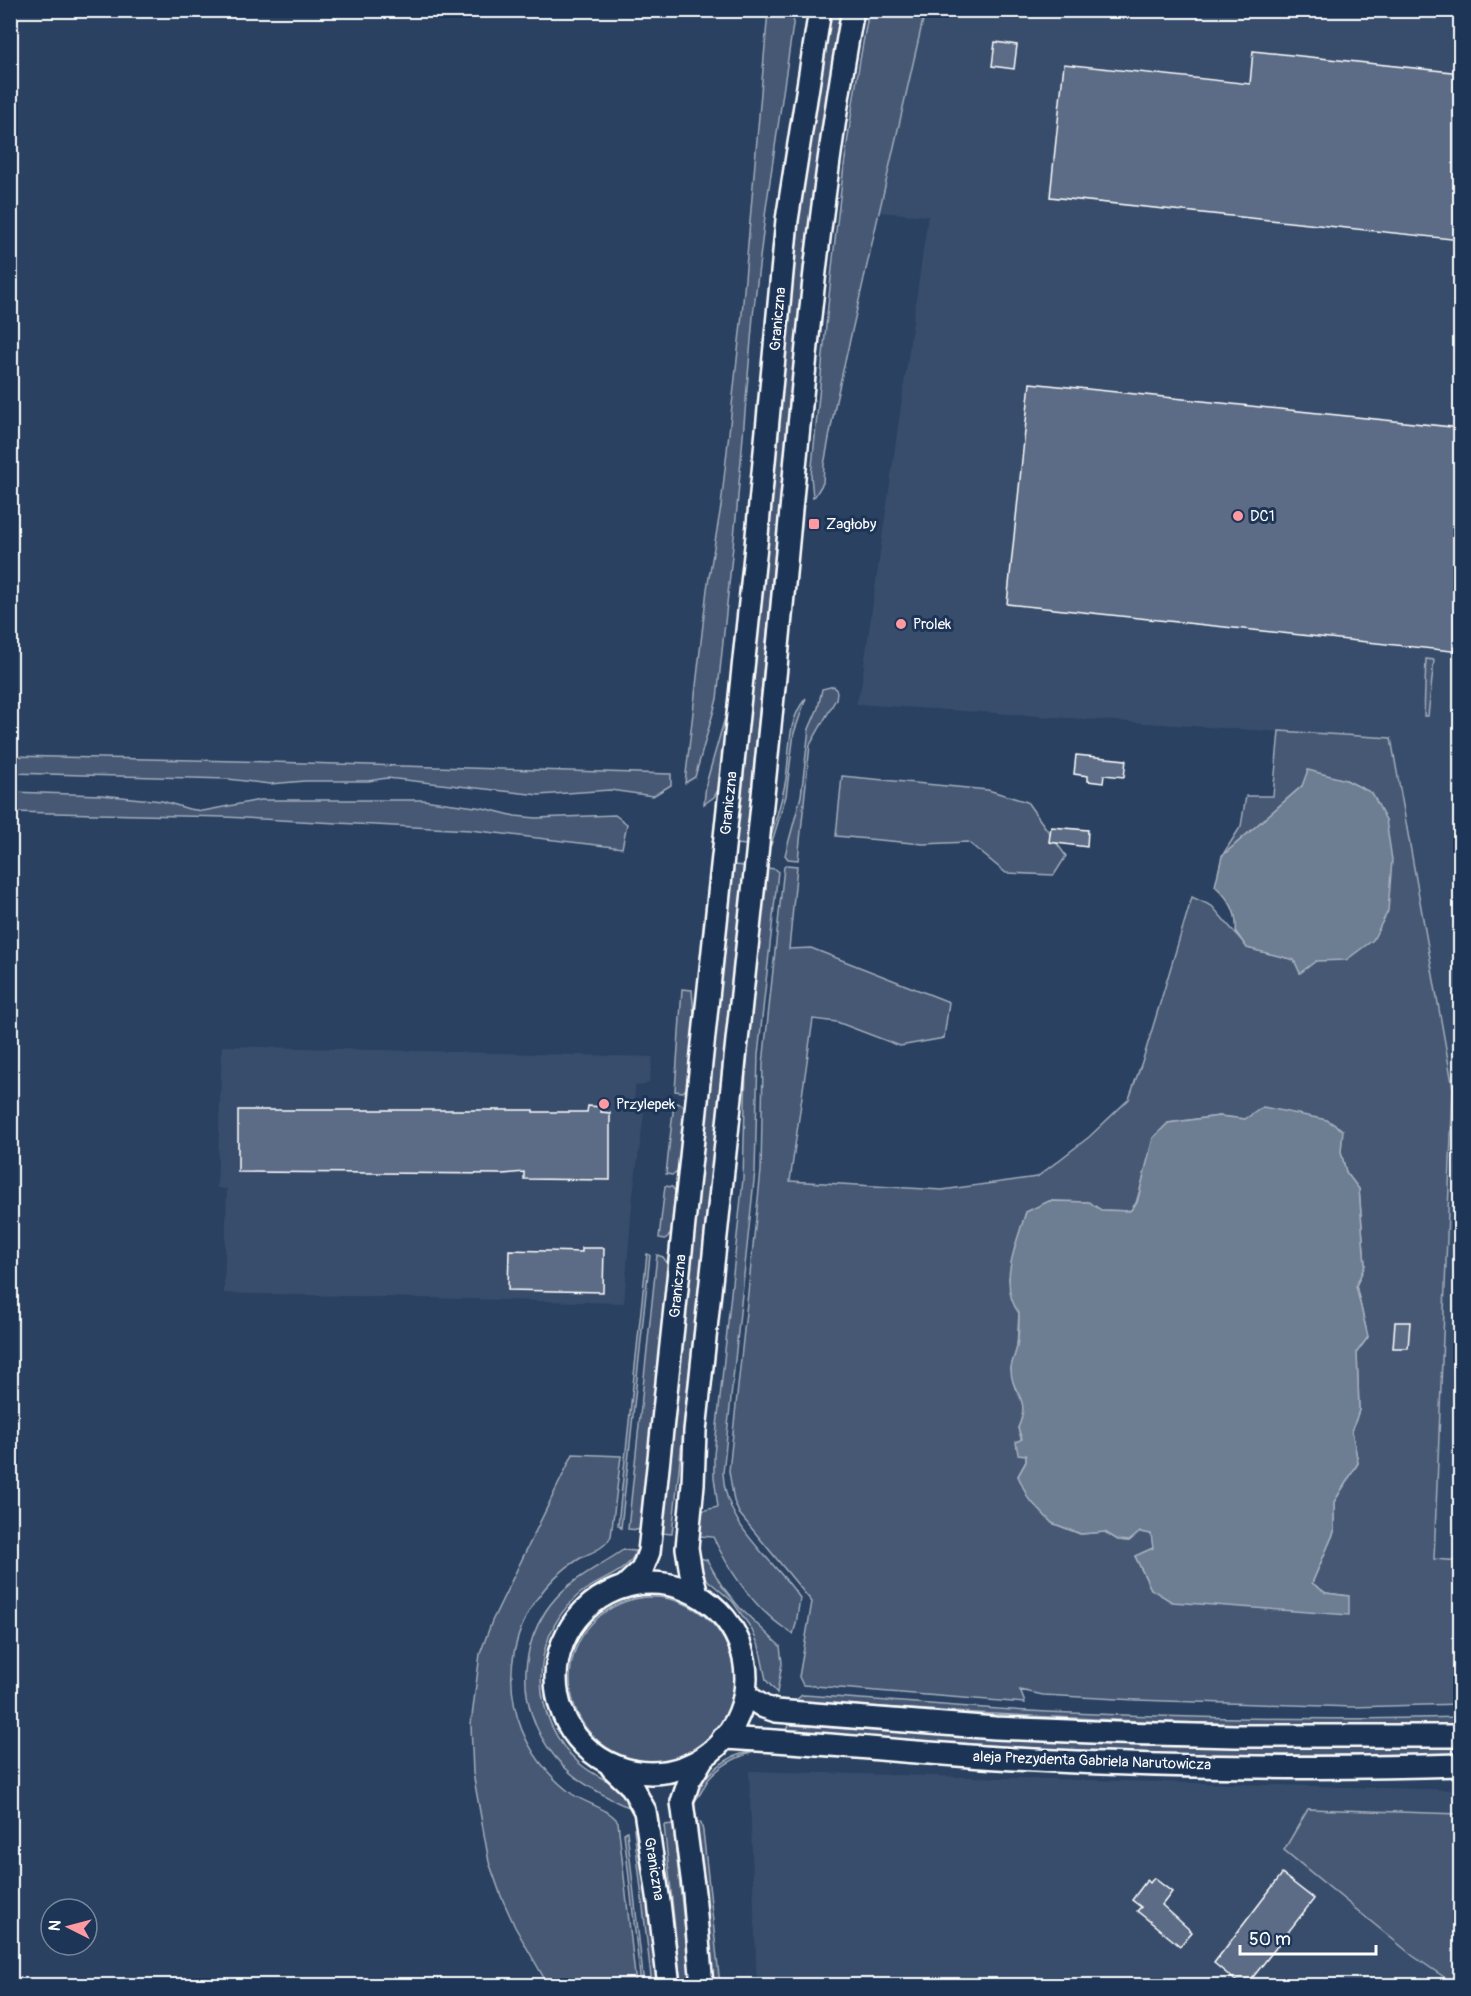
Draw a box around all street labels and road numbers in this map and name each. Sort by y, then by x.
street label: Graniczna [766,286,790,352]
street label: Graniczna [716,770,742,836]
street label: Graniczna [665,1253,691,1319]
street label: aleja Prezydenta Gabriela Narutowicza [973,1747,1211,1775]
street label: Graniczna [640,1836,668,1902]

